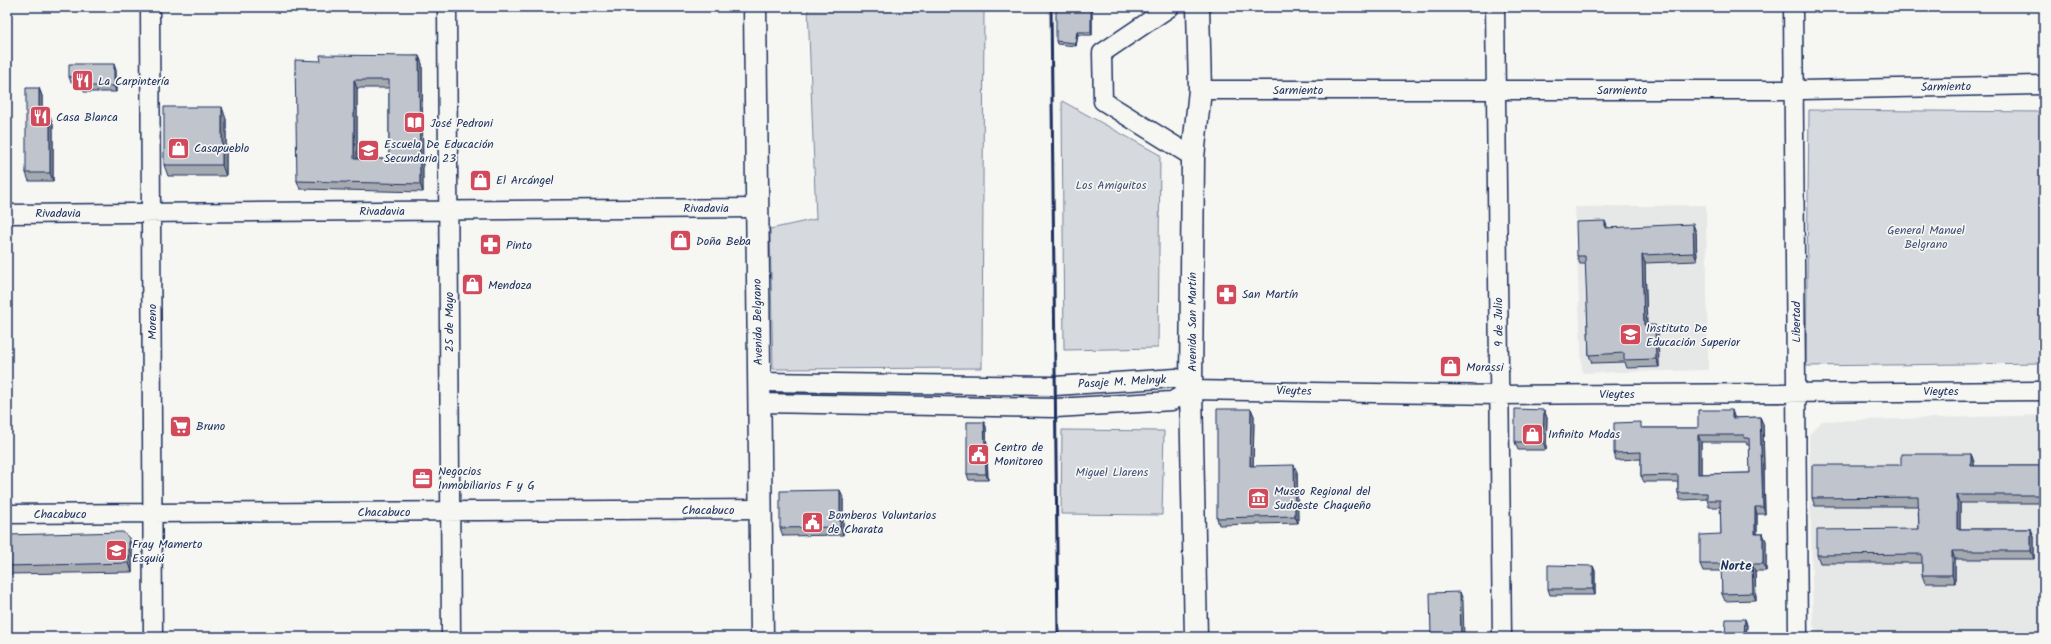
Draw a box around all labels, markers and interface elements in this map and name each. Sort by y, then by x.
restaurant icon: La Carpintería [69,68,95,94]
place label: La Carpintería [98,72,170,91]
street label: Sarmiento [1921,77,1971,97]
street label: Sarmiento [1273,81,1323,100]
street label: Sarmiento [1597,81,1647,100]
restaurant icon: Casa Blanca [28,104,54,130]
place label: Casa Blanca [56,108,118,127]
library icon: José Pedroni [401,110,427,136]
place label: José Pedroni [430,114,494,133]
shop icon: Casapueblo [165,135,191,161]
place label: Escuela De Educación Secundaria 23 [384,135,494,168]
school or university icon: Escuela De Educación Secundaria 23 [355,138,381,164]
place label: Casapueblo [194,139,249,158]
shop icon: El Arcángel [468,167,494,193]
place label: El Arcángel [496,171,554,190]
park label: Los Amiguitos [1075,176,1147,195]
street label: Rivadavia [683,199,729,218]
street label: Rivadavia [359,202,405,221]
street label: Rivadavia [35,204,81,223]
park label: General Manuel Belgrano [1887,221,1965,254]
shop icon: Doña Beba [667,228,693,254]
pharmacy icon: Pinto [477,232,503,258]
place label: Doña Beba [696,232,751,251]
place label: Pinto [506,236,532,255]
shop icon: Mendoza [459,272,485,298]
street label: Avenida San Martín [1183,272,1202,372]
place label: Mendoza [488,276,532,295]
street label: Avenida Belgrano [748,279,768,365]
pharmacy icon: San Martín [1214,281,1240,307]
place label: San Martín [1242,285,1298,304]
street label: 25 de Mayo [440,292,459,352]
street label: 9 de Julio [1489,297,1509,347]
street label: Libertad [1787,300,1806,343]
street label: Moreno [143,304,162,340]
place label: Instituto De Educación Superior [1646,319,1741,352]
school or university icon: Instituto De Educación Superior [1618,322,1644,348]
shop icon: Morassi [1438,354,1464,380]
place label: Morassi [1466,358,1505,377]
street label: Pasaje M. Melnyk [1077,370,1167,394]
street label: Vieytes [1276,381,1312,401]
street label: Vieytes [1923,382,1959,401]
street label: Vieytes [1599,385,1635,404]
supermarket icon: Bruno [167,413,193,439]
place label: Bruno [196,417,225,436]
shop icon: Infinito Modas [1519,421,1545,447]
place label: Infinito Modas [1548,425,1620,444]
place label: Centro de Monitoreo [994,438,1044,471]
public building icon: Centro de Monitoreo [965,441,991,467]
place label: Negocios Inmobiliarios F y G [438,462,535,495]
park label: Miguel Llarens [1076,463,1148,482]
office icon: Negocios Inmobiliarios F y G [410,465,436,491]
place label: Museo Regional del Sudoeste Chaqueño [1274,482,1371,515]
museum icon: Museo Regional del Sudoeste Chaqueño [1245,485,1271,511]
street label: Chacabuco [681,501,735,520]
street label: Chacabuco [357,503,411,522]
street label: Chacabuco [33,505,87,524]
place label: Bomberos Voluntarios de Charata [828,506,936,539]
public building icon: Bomberos Voluntarios de Charata [800,509,826,535]
place label: Fray Mamerto Esquiú [132,535,202,568]
school or university icon: Fray Mamerto Esquiú [104,538,130,564]
district label: Norte [1720,556,1752,577]

